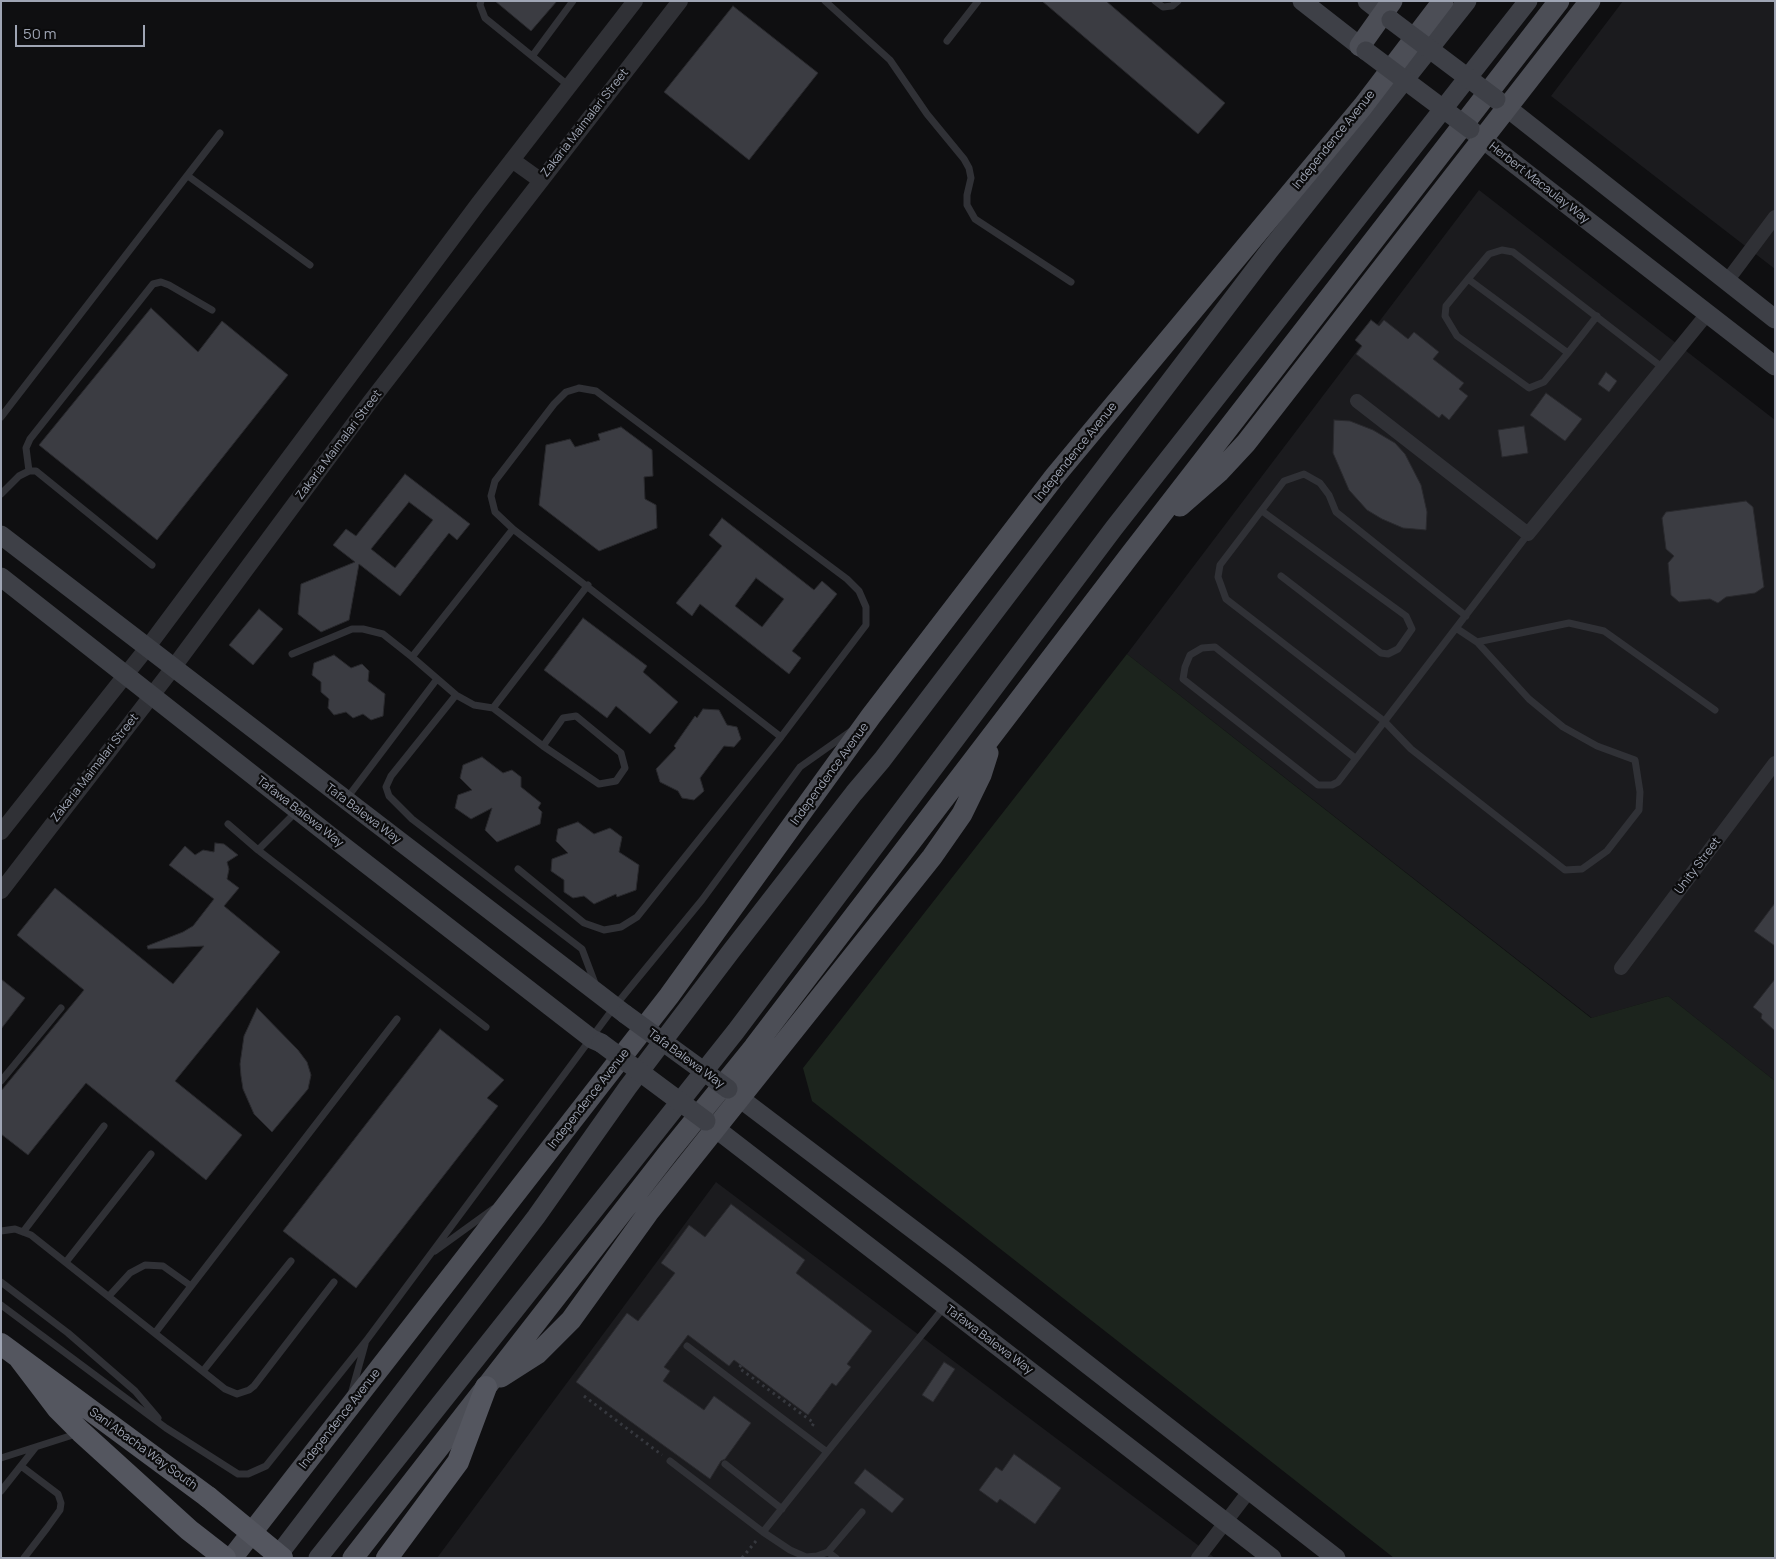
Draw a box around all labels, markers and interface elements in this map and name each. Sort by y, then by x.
scale bar [18,15,148,47]
text: 50 m [23,23,57,44]
street label: Zakaria Maimalari Street [538,66,632,180]
street label: Independence Avenue [1290,88,1378,192]
street label: Herbert Macaulay Way [1486,139,1592,227]
street label: Zakaria Maimalari Street [293,387,385,503]
street label: Independence Avenue [1032,400,1120,504]
street label: Zakaria Maimalari Street [48,711,142,825]
street label: Independence Avenue [788,720,872,828]
street label: Tafawa Balewa Way [254,774,346,850]
street label: Tafa Balewa Way [322,781,404,847]
street label: Unity Street [1672,835,1724,897]
street label: Tafa Balewa Way [645,1026,727,1092]
street label: Independence Avenue [546,1046,632,1152]
street label: Tafawa Balewa Way [942,1302,1036,1378]
street label: Independence Avenue [297,1366,383,1472]
street label: Sani Abacha Way South [86,1405,200,1493]

